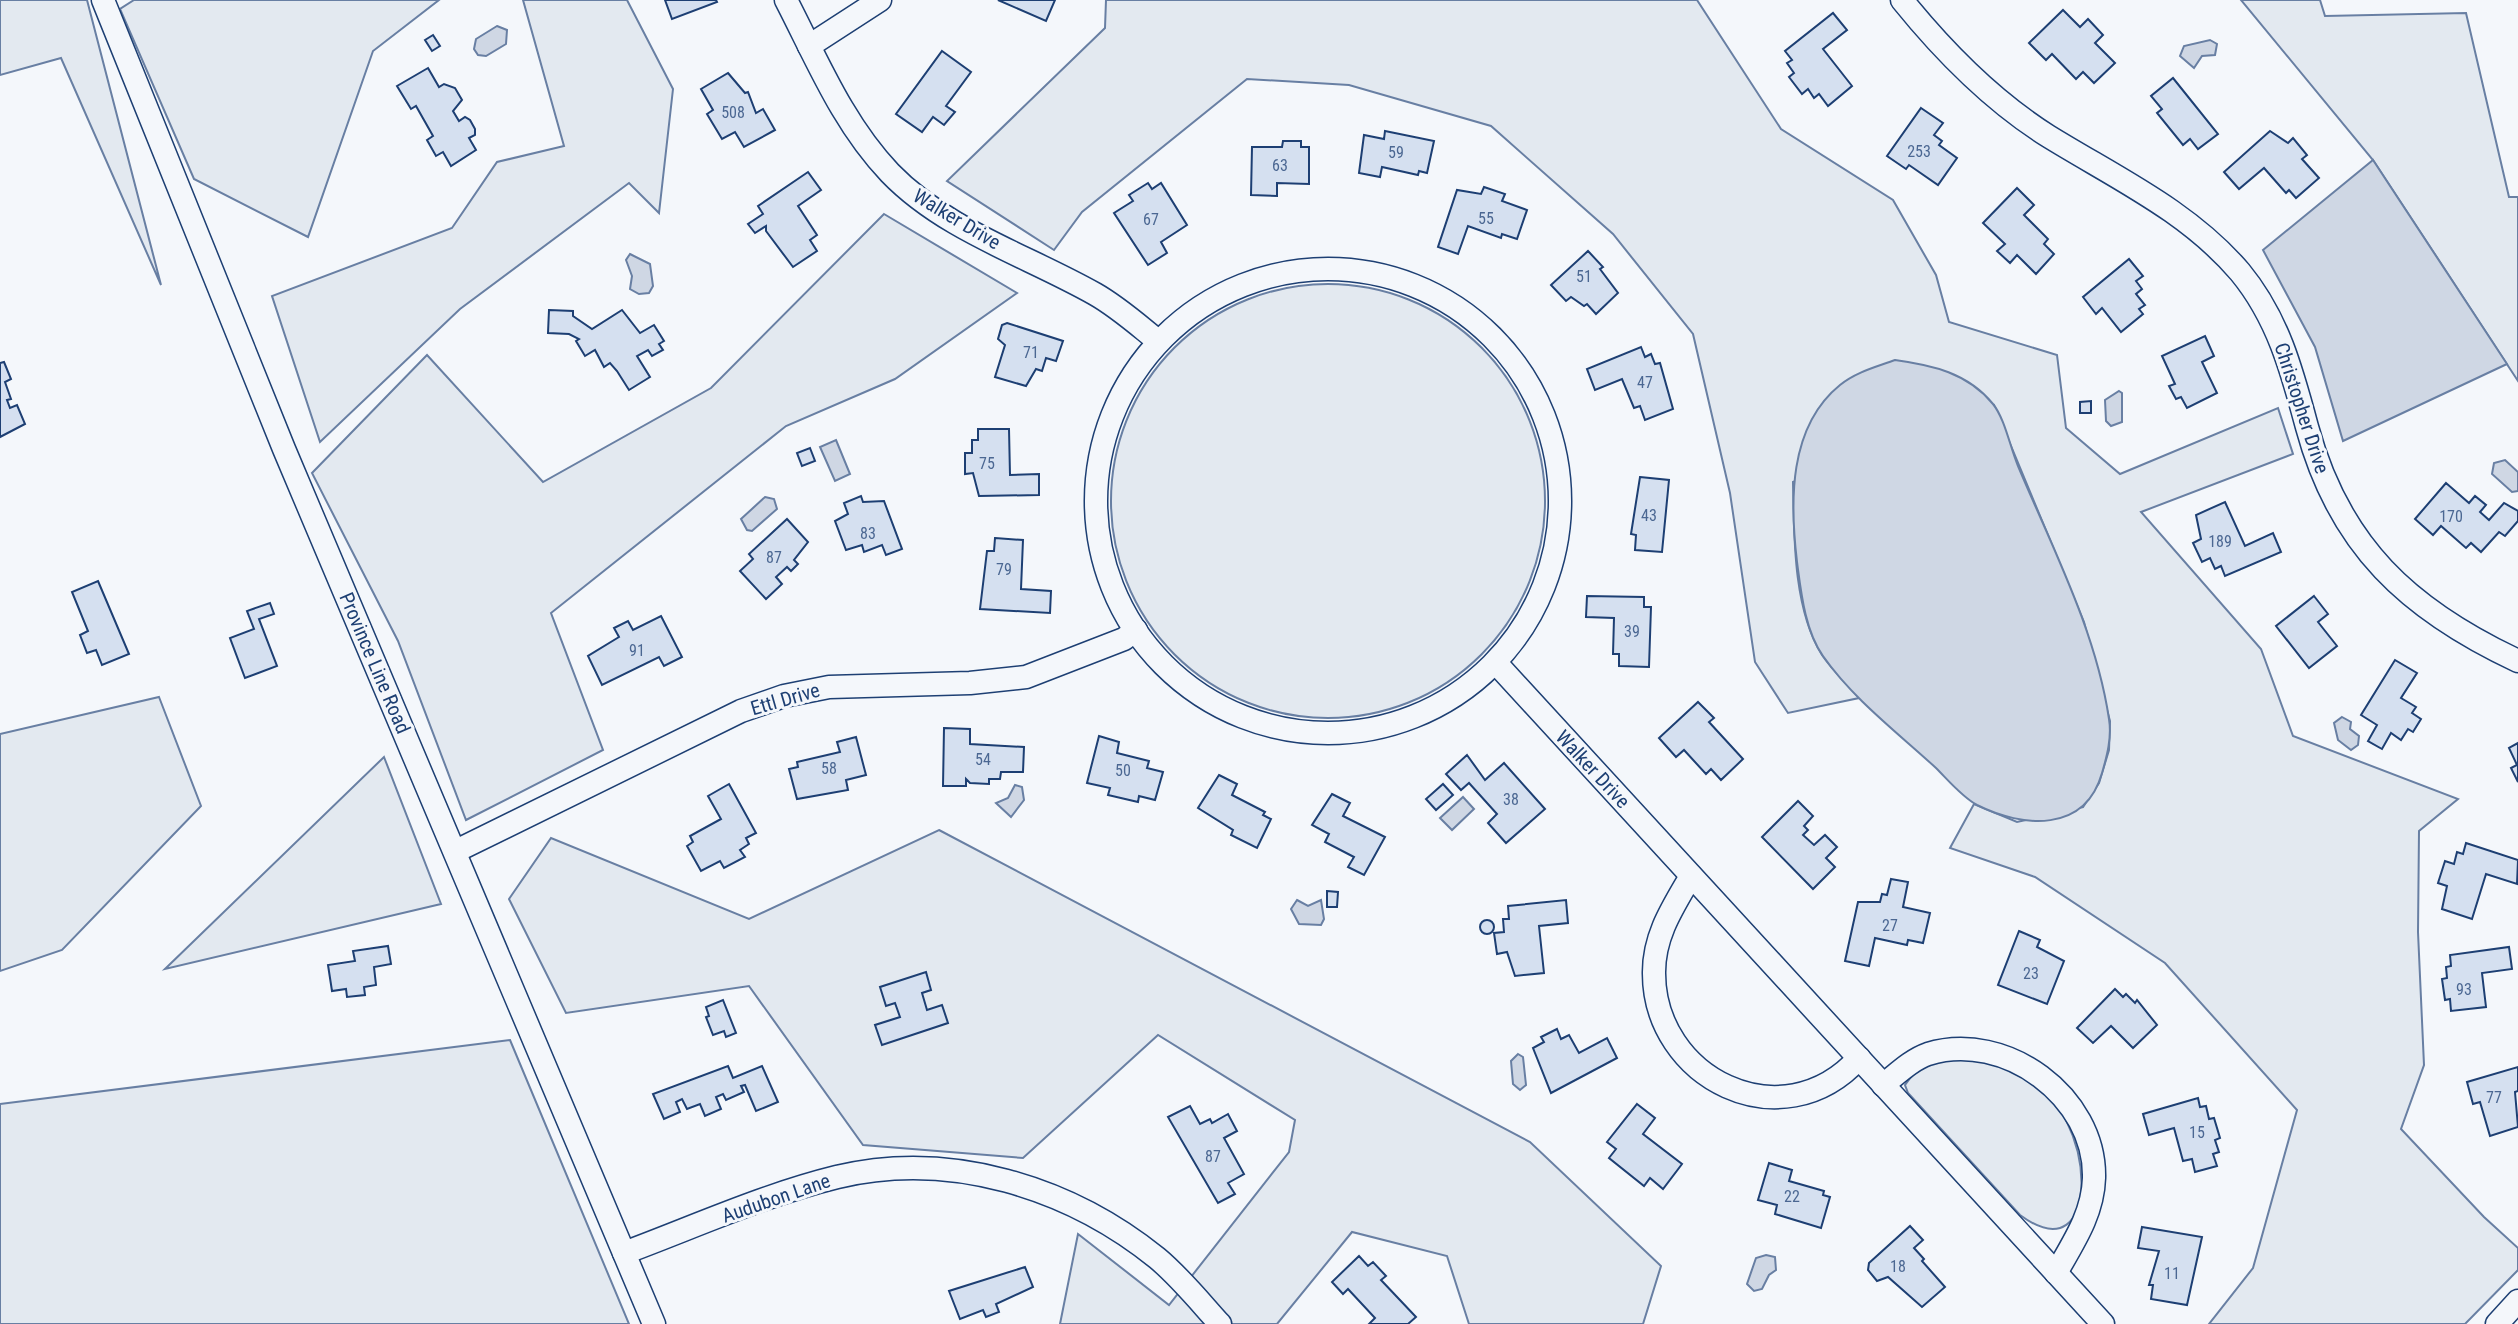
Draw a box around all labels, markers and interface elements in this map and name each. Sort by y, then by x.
house number: 508 [721,103,745,122]
house number: 253 [1907,142,1931,161]
house number: 59 [1388,143,1404,162]
house number: 63 [1272,156,1288,175]
street label: Walker Drive [909,184,1005,254]
house number: 55 [1478,209,1494,228]
house number: 67 [1143,210,1159,229]
house number: 51 [1576,267,1592,286]
street label: Christopher Drive [2270,340,2334,476]
house number: 71 [1023,343,1039,362]
house number: 47 [1637,373,1653,392]
house number: 75 [979,454,995,473]
house number: 43 [1641,506,1657,525]
house number: 170 [2439,507,2463,526]
house number: 83 [860,524,876,543]
house number: 189 [2208,532,2232,551]
house number: 87 [766,548,782,567]
house number: 79 [996,560,1012,579]
street label: Province Line Road [334,589,416,737]
house number: 39 [1624,622,1640,641]
house number: 91 [629,641,645,660]
street label: Ettl Drive [748,678,822,720]
street label: Walker Drive [1551,725,1635,813]
house number: 54 [975,750,991,769]
house number: 58 [821,759,837,778]
house number: 50 [1115,761,1131,780]
house number: 38 [1503,790,1519,809]
house number: 27 [1882,916,1898,935]
house number: 23 [2023,964,2039,983]
house number: 93 [2456,980,2472,999]
house number: 77 [2486,1088,2502,1107]
house number: 15 [2189,1123,2205,1142]
house number: 87 [1205,1147,1221,1166]
street label: Audubon Lane [719,1168,833,1228]
house number: 22 [1784,1187,1800,1206]
house number: 18 [1890,1257,1906,1276]
house number: 11 [2164,1264,2180,1283]

